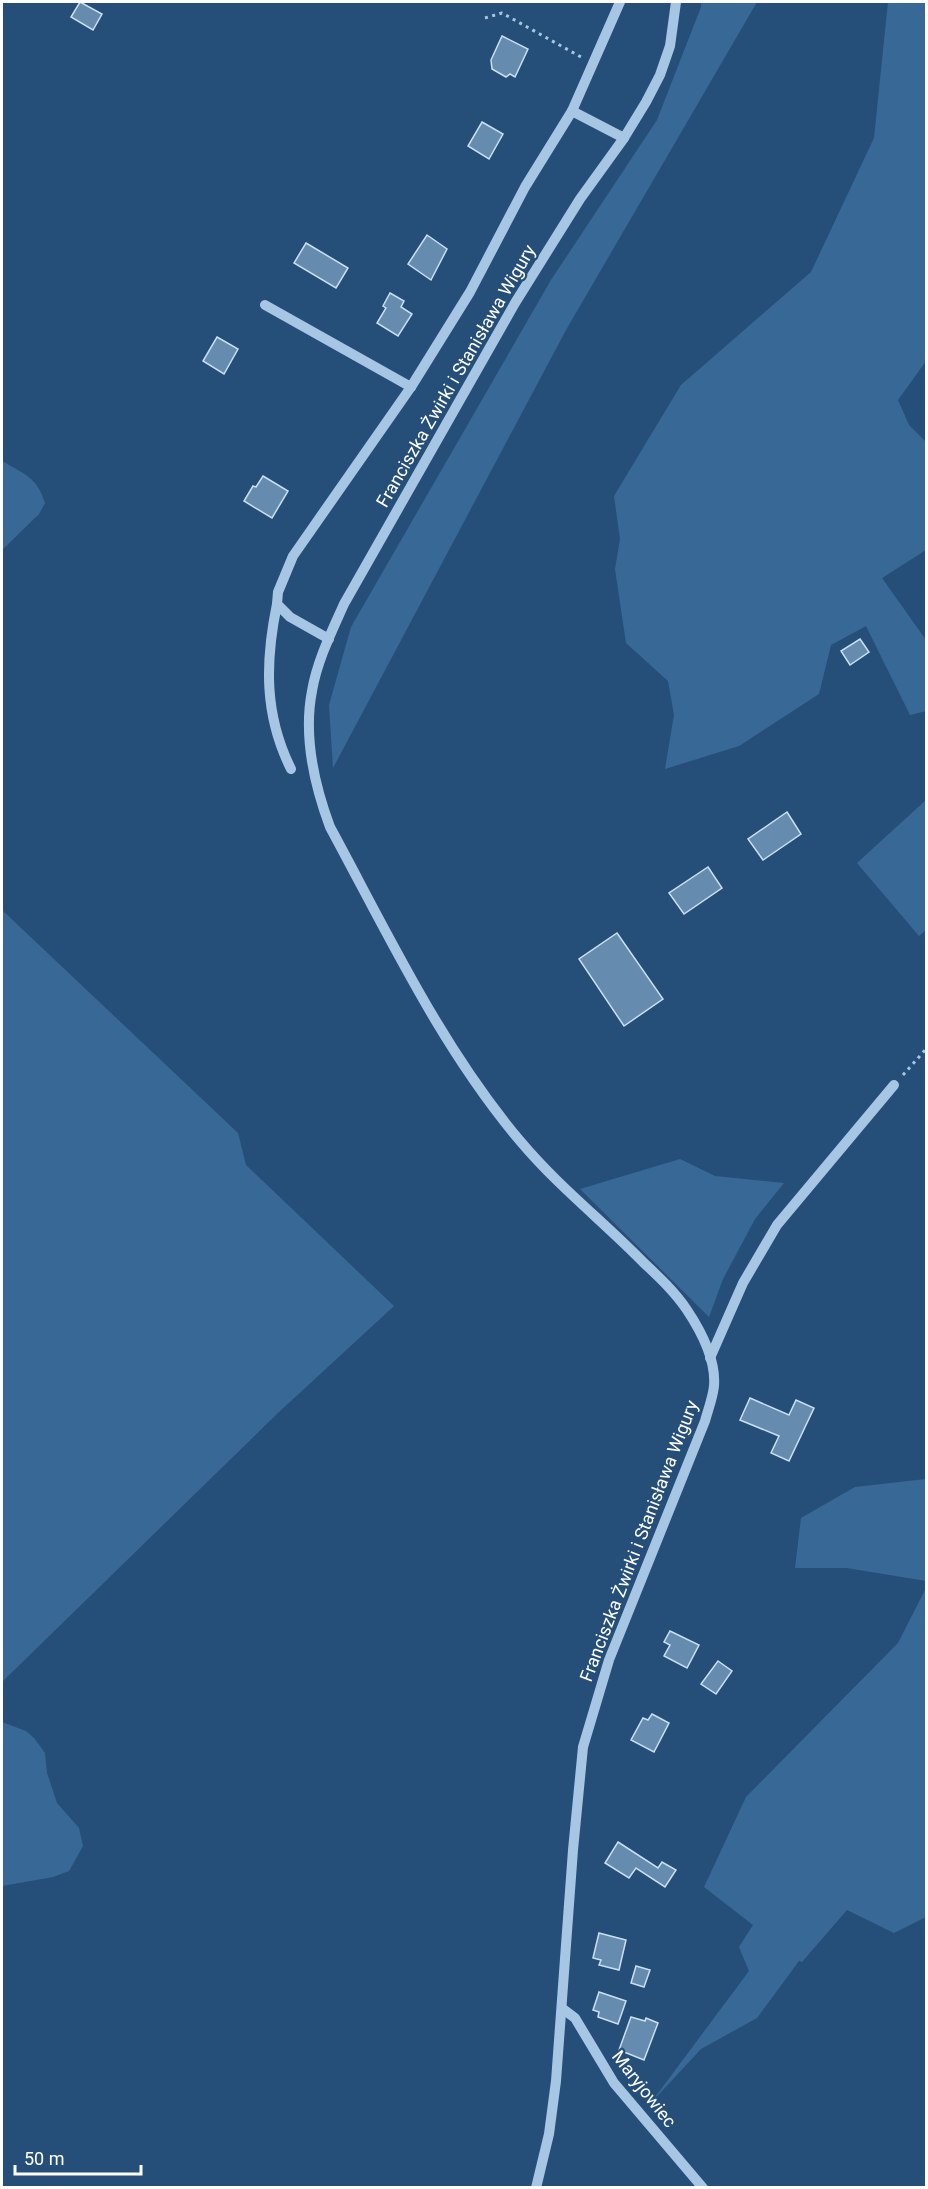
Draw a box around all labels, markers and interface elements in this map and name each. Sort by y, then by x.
street label: Franciszka Żwirki i Stanisława Wigury [372,240,540,511]
street label: Franciszka Żwirki i Stanisława Wigury [575,1397,702,1684]
street label: Maryjowiec [608,2046,681,2131]
scale bar [15,2138,141,2176]
text: 50 m [24,2148,64,2169]

